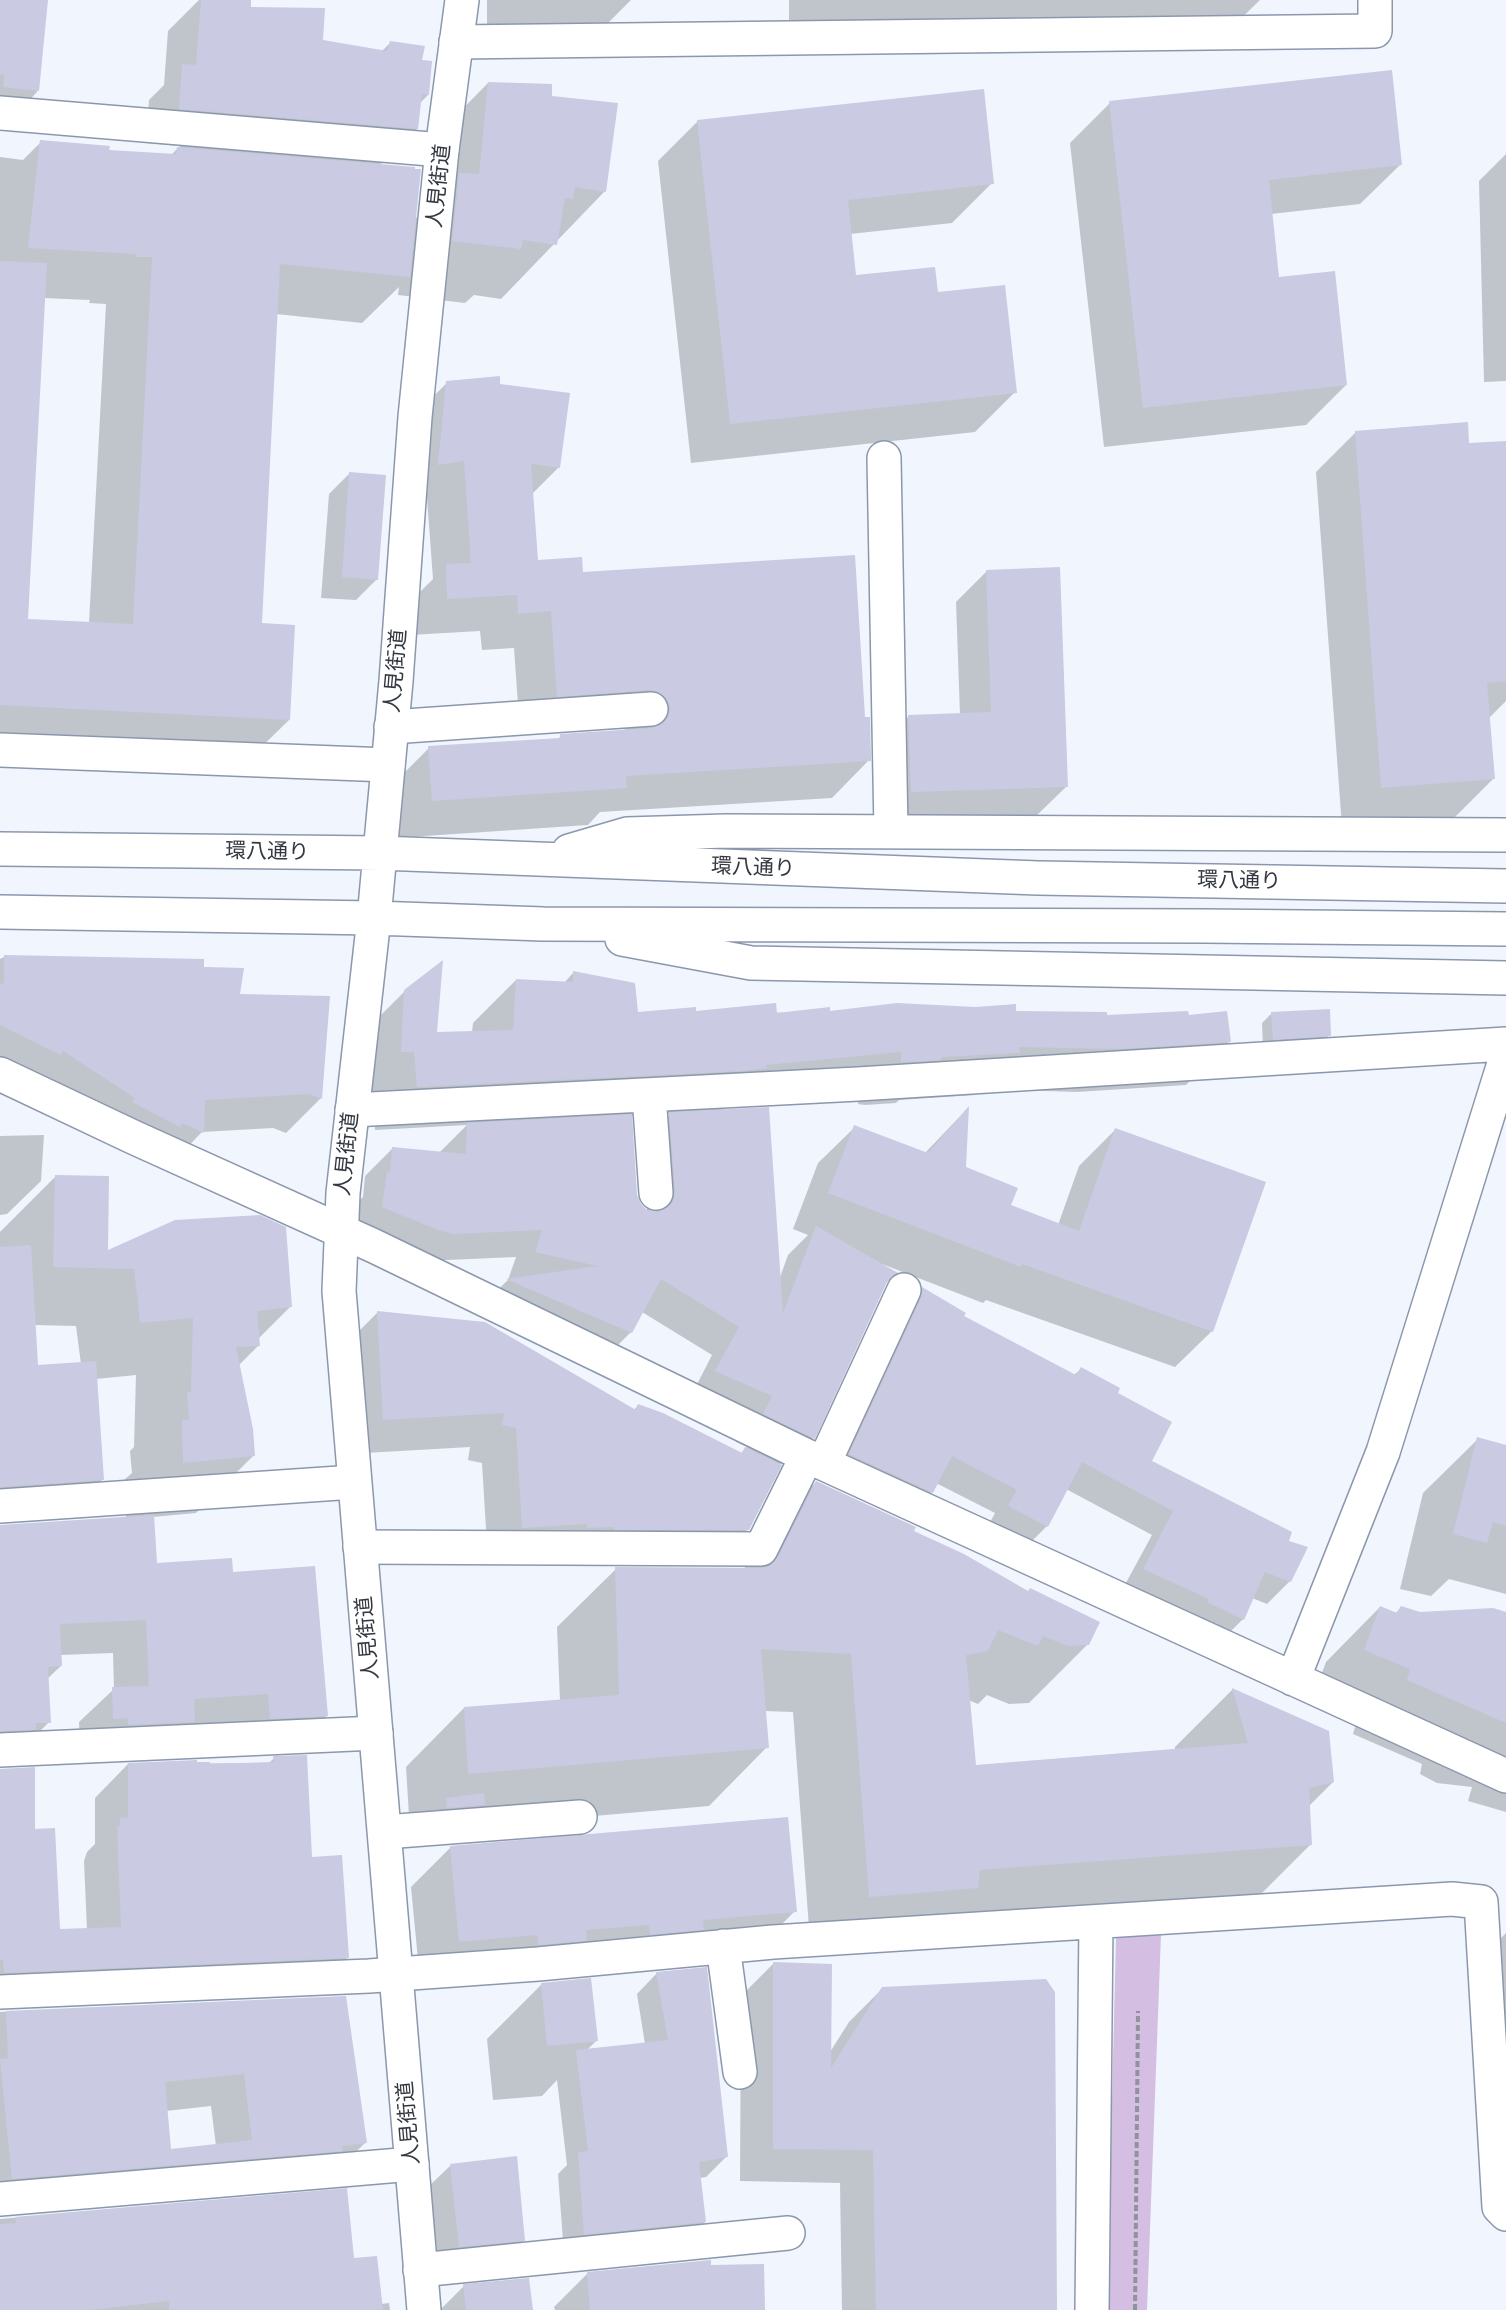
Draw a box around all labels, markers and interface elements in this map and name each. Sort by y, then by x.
street label: 人見街道 [422,143,456,229]
street label: 人見街道 [380,628,412,714]
street label: 環八通り [225,839,309,865]
street label: 環八通り [711,854,795,882]
street label: 環八通り [1197,868,1281,894]
street label: 人見街道 [330,1111,364,1197]
street label: 人見街道 [352,1595,384,1681]
street label: 人見街道 [393,2080,425,2166]

